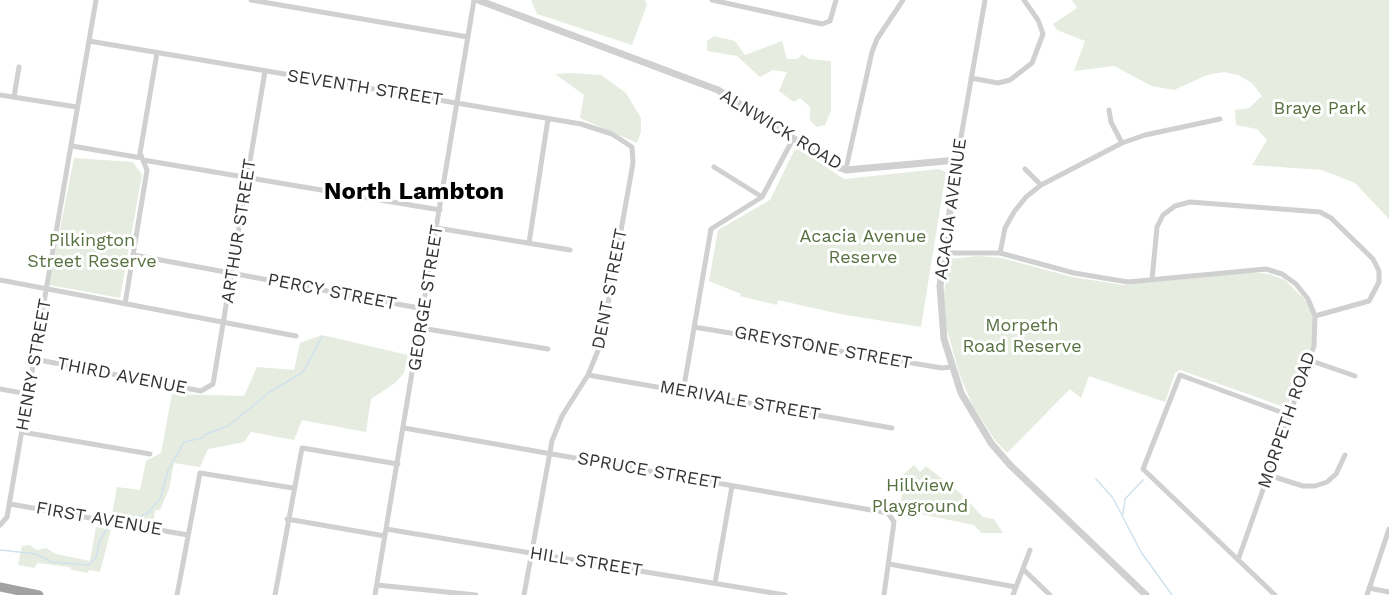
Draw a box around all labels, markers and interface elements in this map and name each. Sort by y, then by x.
street label: SEVENTH STREET [286,65,444,111]
street label: ALNWICK ROAD [716,85,846,175]
park label: Braye Park [1273,98,1367,120]
street label: ACACIA AVENUE [930,137,972,281]
street label: ARTHUR STREET [217,157,261,305]
district label: North Lambton [324,178,504,206]
street label: GEORGE STREET [404,223,448,373]
park label: Acacia Avenue Reserve [800,226,926,268]
street label: DENT STREET [588,227,632,351]
park label: Pilkington Street Reserve [27,230,157,272]
street label: PERCY STREET [266,269,398,315]
street label: HENRY STREET [12,297,56,433]
park label: Morpeth Road Reserve [962,315,1082,358]
street label: GREYSTONE STREET [733,322,913,374]
street label: MORPETH ROAD [1253,349,1321,491]
street label: THIRD AVENUE [55,353,189,399]
street label: MERIVALE STREET [658,376,822,426]
street label: SPRUCE STREET [576,448,722,494]
park label: Hillview Playground [872,475,968,518]
street label: FIRST AVENUE [34,497,164,541]
street label: HILL STREET [528,542,644,582]

